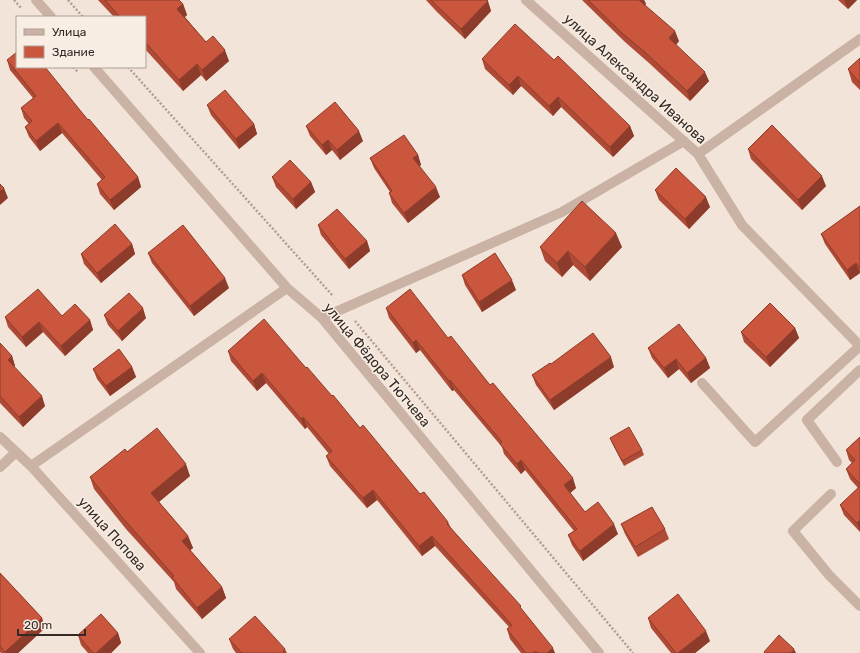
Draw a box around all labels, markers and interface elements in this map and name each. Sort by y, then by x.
street label: улица Александра Иванова [560,10,710,148]
legend [16,16,146,68]
text: Улица [52,25,86,39]
text: Здание [52,45,95,59]
street label: улица Фёдора Тютчева [320,299,434,431]
street label: улица Попова [74,494,150,574]
scale bar [18,611,85,637]
text: 20 m [24,618,52,632]

